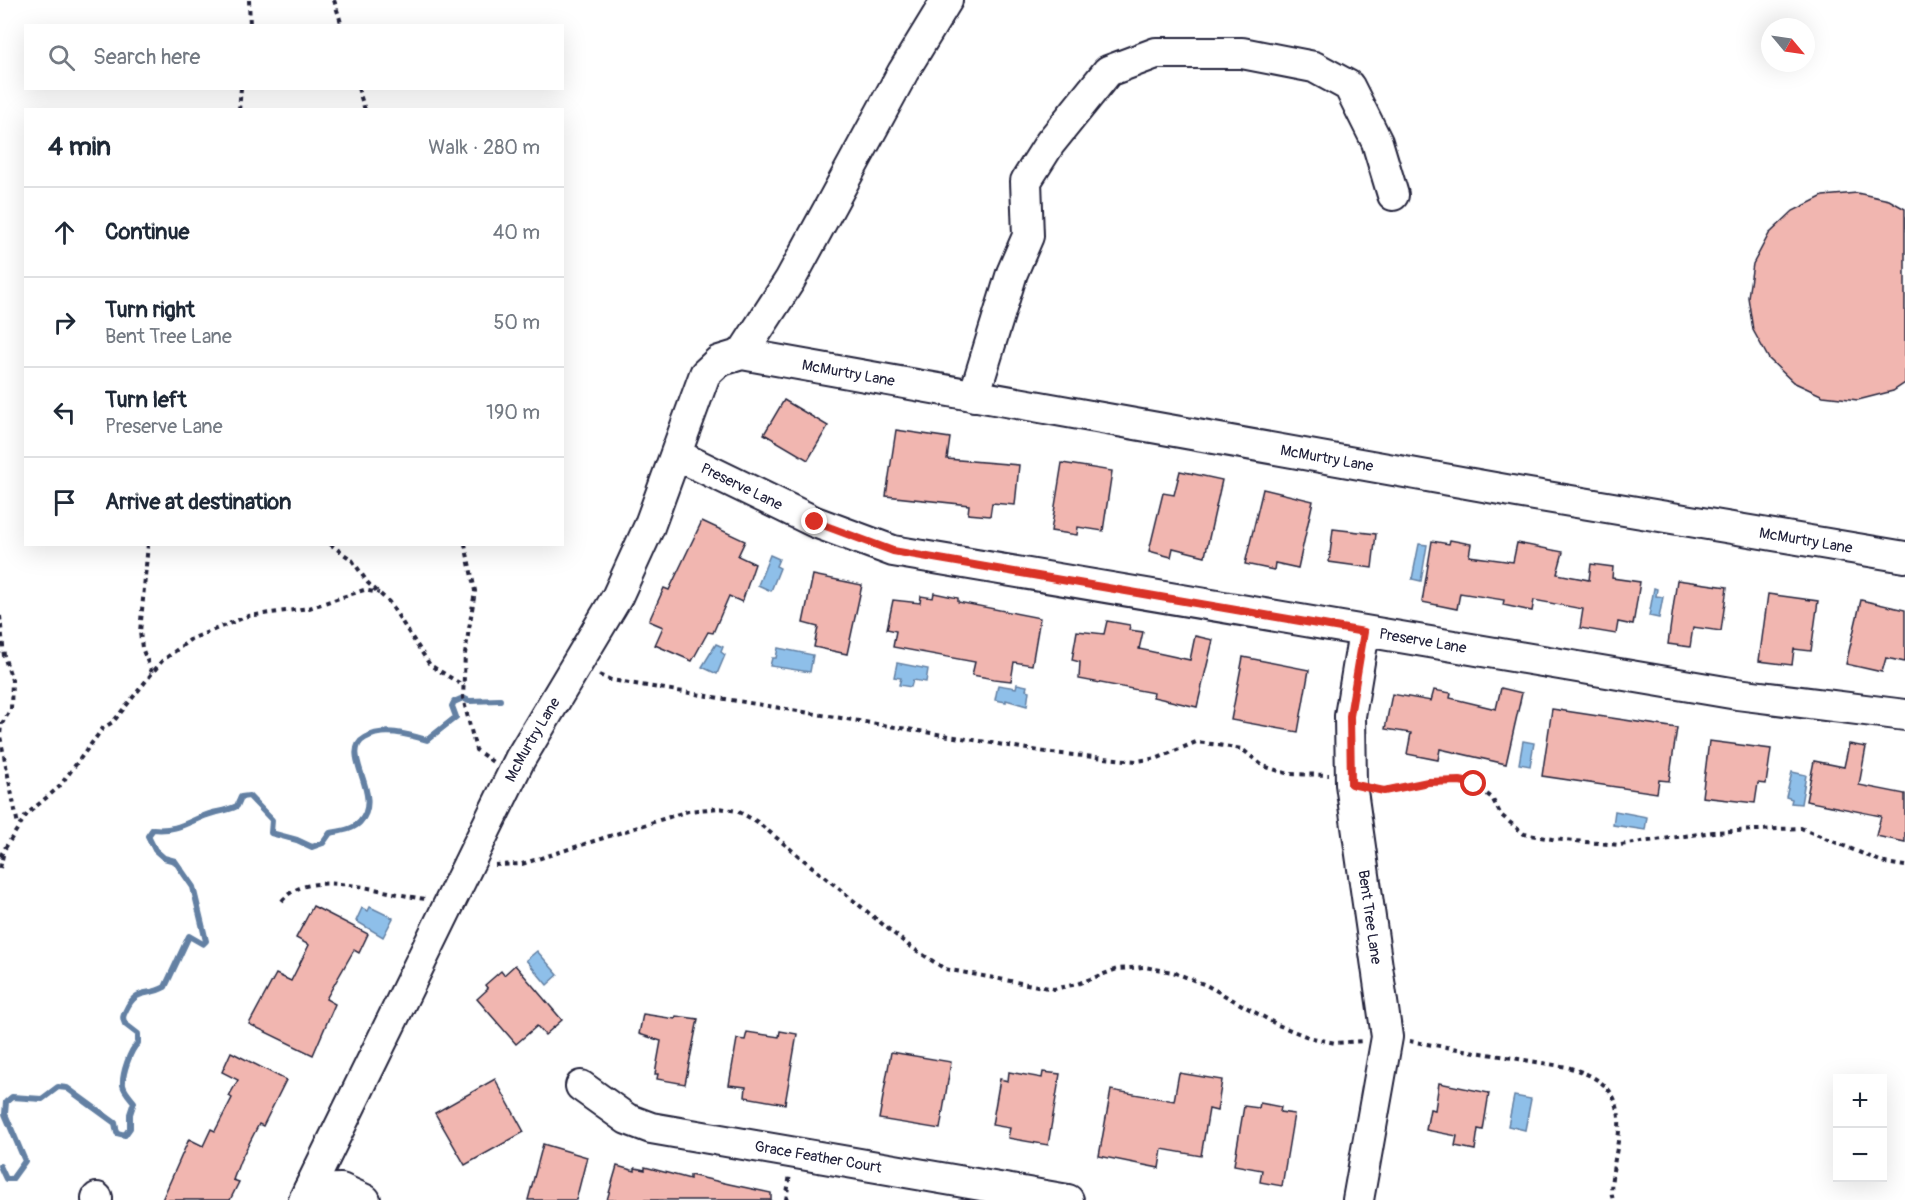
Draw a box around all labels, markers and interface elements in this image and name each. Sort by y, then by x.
north arrow [1761,18,1815,72]
search box [24,24,564,90]
icon: search [45,41,78,74]
text: Search here [93,43,200,71]
text: 4 min [48,131,111,163]
text: Walk · 280 m [428,135,540,160]
icon: ahead [48,216,81,249]
text: Continue [105,218,189,246]
text: 40 m [493,220,540,245]
text: Turn right [105,296,195,324]
icon: right [48,306,81,339]
text: 50 m [493,310,540,335]
text: Bent Tree Lane [105,324,232,349]
street label: McMurtry Lane [800,356,897,391]
text: Turn left [105,386,187,414]
icon: left [48,396,81,429]
text: 190 m [486,400,540,425]
text: Preserve Lane [105,414,223,439]
street label: McMurtry Lane [1279,441,1375,476]
street label: Preserve Lane [698,459,786,515]
icon: arrive [48,486,81,519]
text: Arrive at destination [105,488,291,516]
route end [801,508,827,534]
street label: McMurtry Lane [1758,524,1854,558]
street label: Preserve Lane [1378,625,1468,658]
street label: McMurtry Lane [501,694,565,785]
route start [1460,770,1486,796]
street label: Bent Tree Lane [1353,869,1386,966]
map controls [1833,1074,1887,1182]
button: + [1833,1074,1887,1128]
button: − [1833,1128,1887,1182]
street label: Grace Feather Court [753,1137,884,1178]

